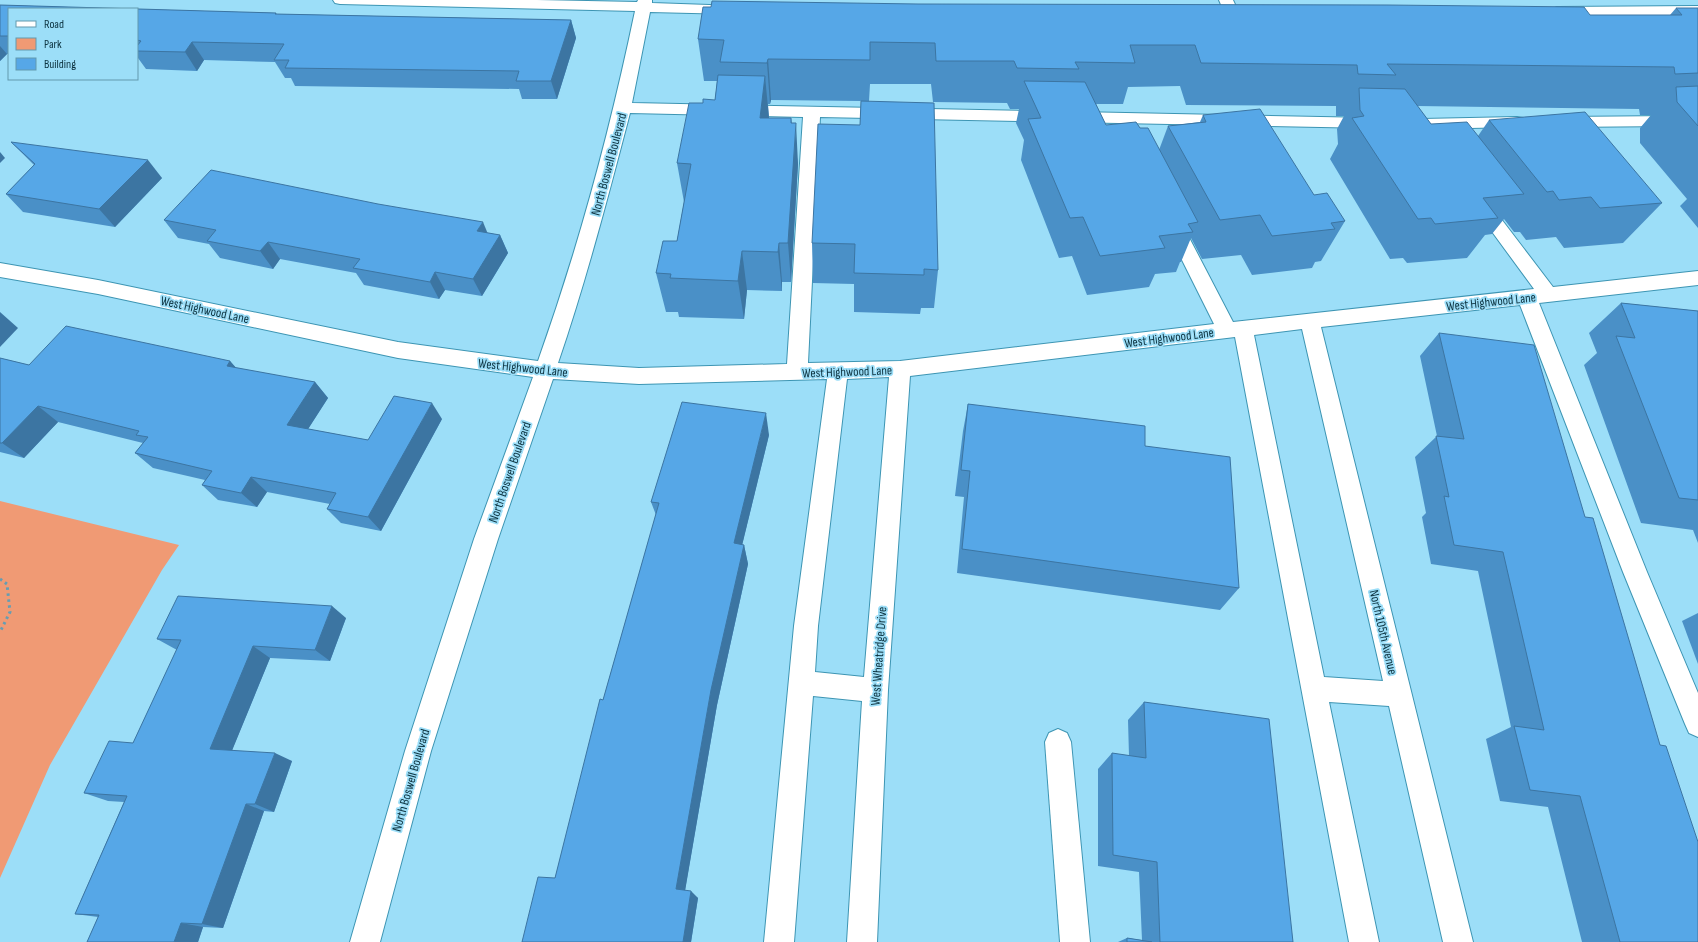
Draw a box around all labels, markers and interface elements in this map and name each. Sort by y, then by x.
legend [8,8,138,80]
text: Road [44,17,64,32]
text: Park [44,37,62,52]
text: Building [44,57,76,72]
street label: North Boswell Boulevard [588,111,630,217]
street label: West Highwood Lane [1445,289,1537,315]
street label: West Highwood Lane [159,293,251,327]
street label: West Highwood Lane [1123,325,1215,351]
street label: West Highwood Lane [477,355,569,381]
street label: West Highwood Lane [802,362,892,382]
street label: North Boswell Boulevard [485,420,535,525]
street label: North 105th Avenue [1366,588,1401,676]
street label: West Wheatridge Drive [868,606,890,706]
street label: North Boswell Boulevard [389,727,433,833]

